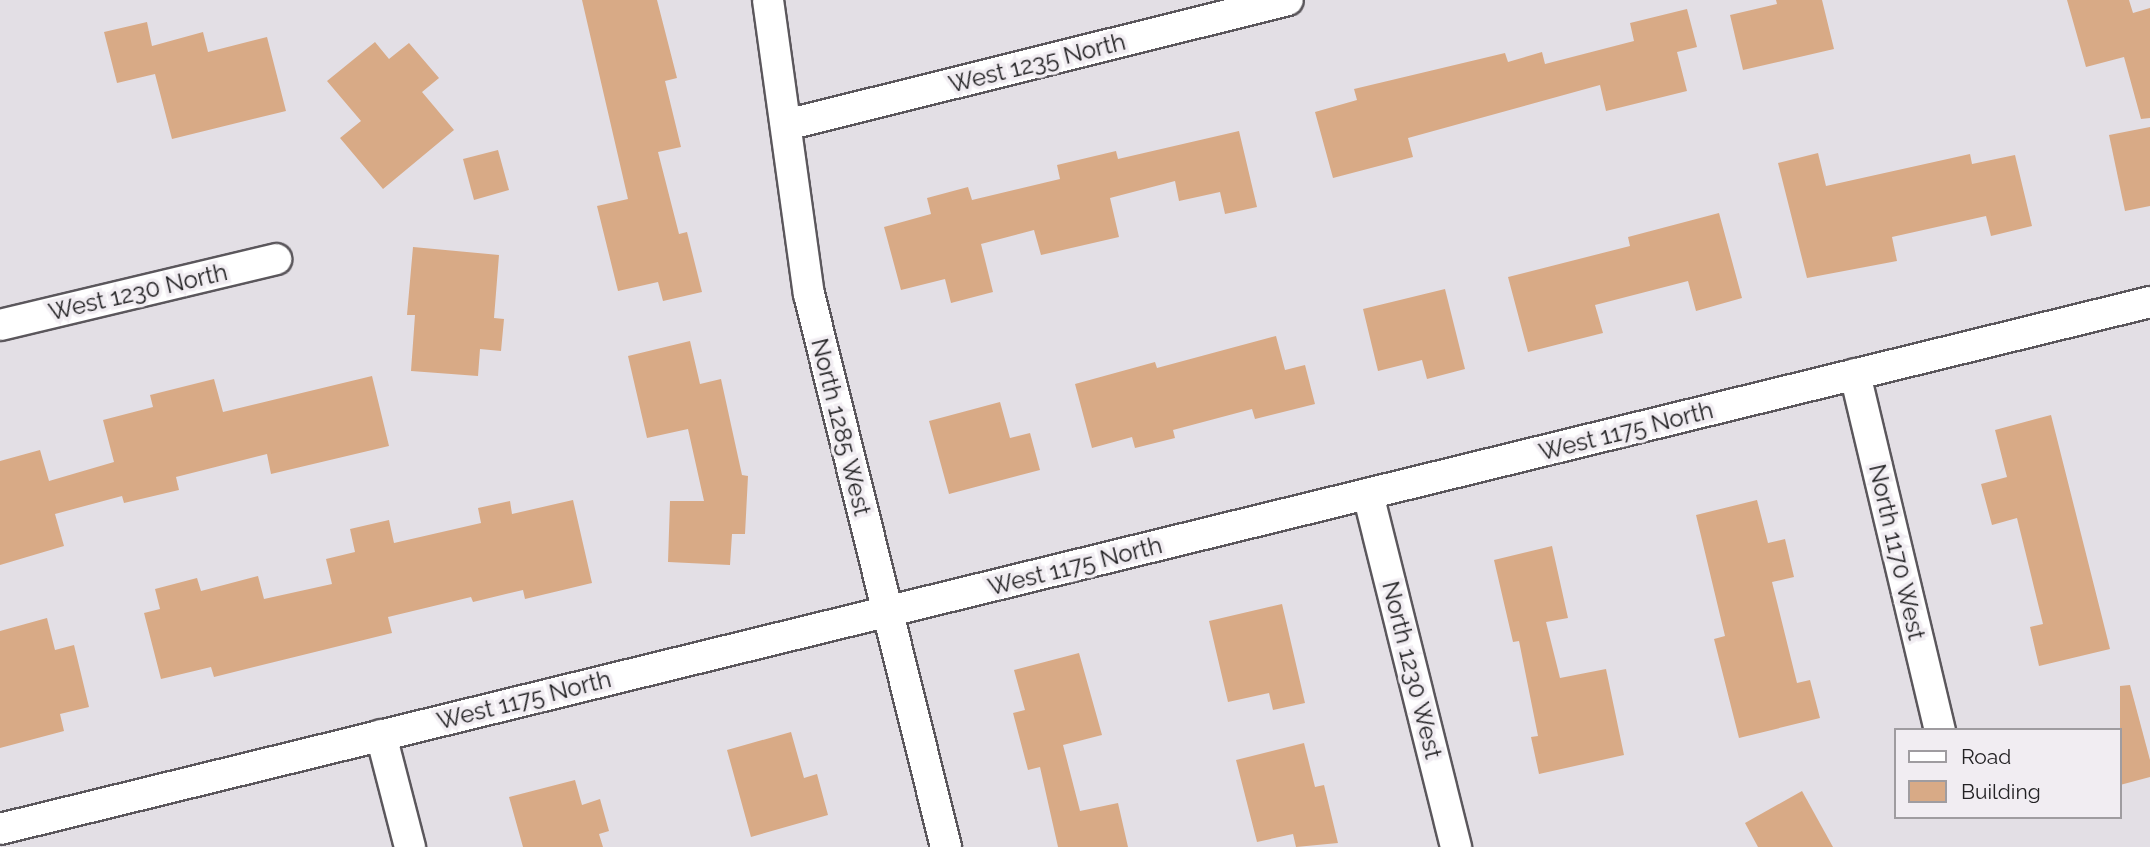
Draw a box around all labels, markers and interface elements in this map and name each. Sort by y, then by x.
street label: West 1235 North [946,27,1128,99]
street label: West 1230 North [46,257,230,327]
street label: North 1285 West [805,335,877,519]
street label: West 1175 North [1536,395,1716,467]
street label: North 1170 West [1863,461,1931,643]
street label: West 1175 North [985,530,1165,602]
street label: North 1230 West [1376,578,1448,762]
street label: West 1175 North [434,664,614,736]
legend [1895,728,2122,819]
text: Road [1961,744,2011,769]
text: Building [1961,779,2041,804]

